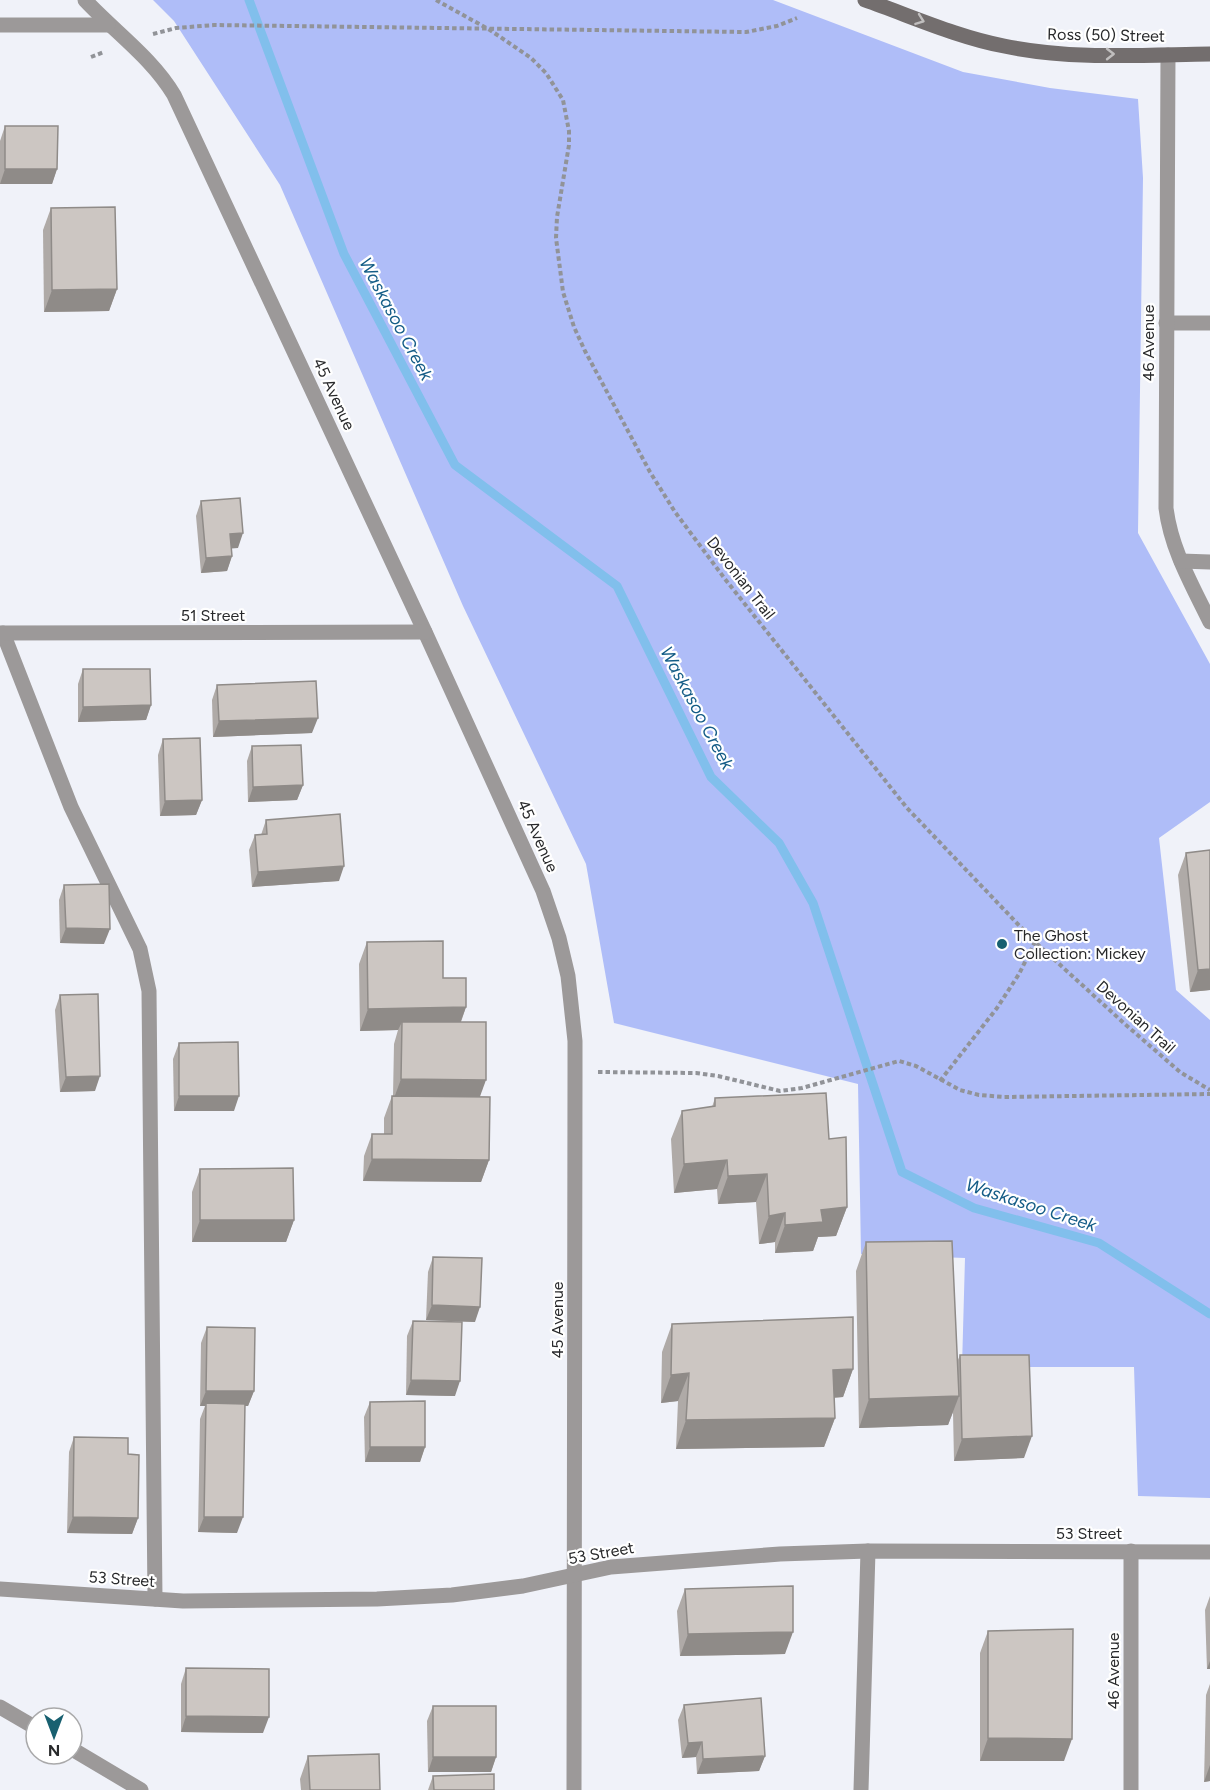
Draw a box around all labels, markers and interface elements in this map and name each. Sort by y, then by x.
one-way arrow [914,12,925,25]
street label: Ross (50) Street [1047,24,1165,46]
one-way arrow [1106,48,1115,60]
water label: Waskasoo Creek [354,254,438,385]
street label: 46 Avenue [1139,304,1158,382]
street label: 45 Avenue [309,355,359,433]
street label: Devonian Trail [703,533,779,623]
street label: 51 Street [181,606,245,625]
water label: Waskasoo Creek [655,643,739,774]
street label: 45 Avenue [514,797,562,875]
place label: The Ghost Collection: Mickey [1014,926,1146,963]
marker: The Ghost Collection: Mickey [995,937,1009,951]
street label: Devonian Trail [1093,977,1179,1057]
water label: Waskasoo Creek [963,1174,1100,1237]
street label: 45 Avenue [548,1281,567,1359]
street label: 53 Street [1056,1524,1122,1543]
street label: 53 Street [567,1538,635,1568]
street label: 53 Street [88,1567,156,1591]
street label: 46 Avenue [1104,1632,1123,1710]
north arrow [24,1706,84,1766]
text: N [48,1741,60,1760]

